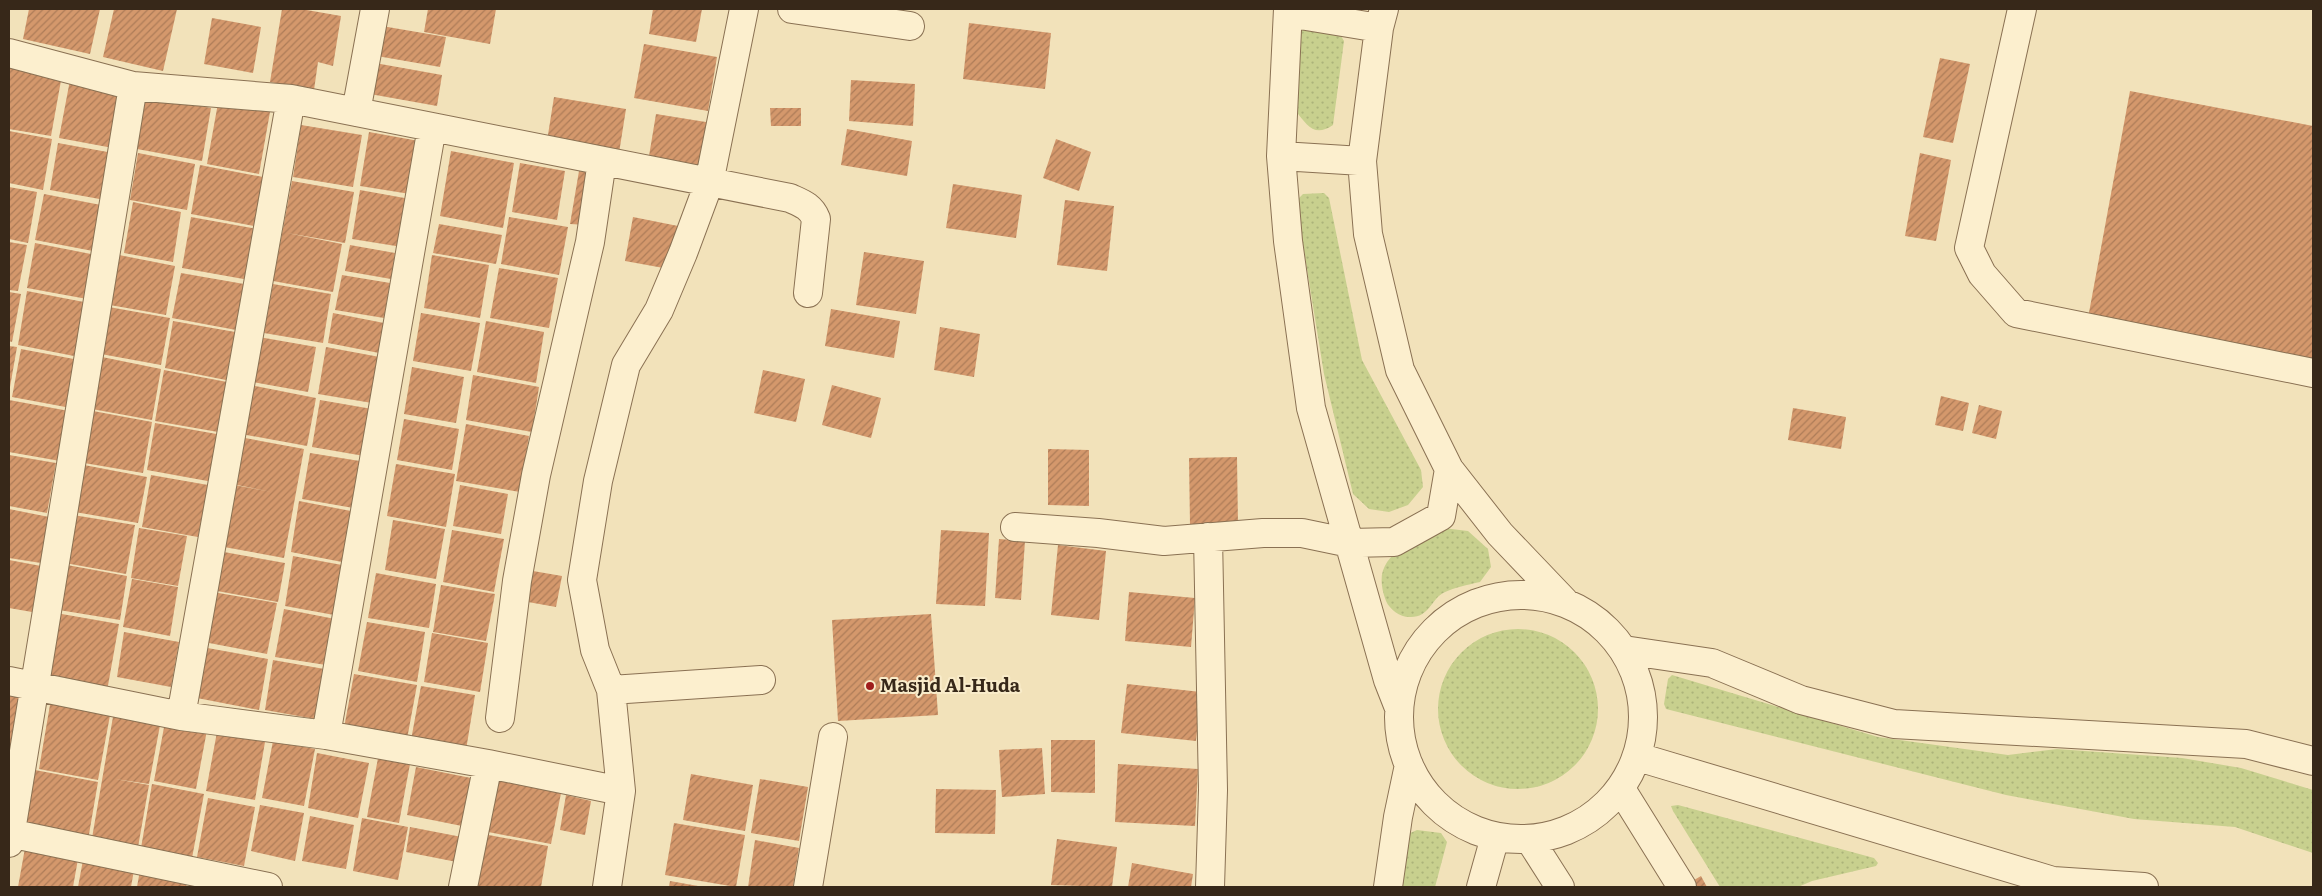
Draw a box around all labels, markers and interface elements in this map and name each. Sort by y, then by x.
place label: Masjid Al-Huda [880,671,1021,698]
marker: Masjid Al-Huda [864,680,876,692]

